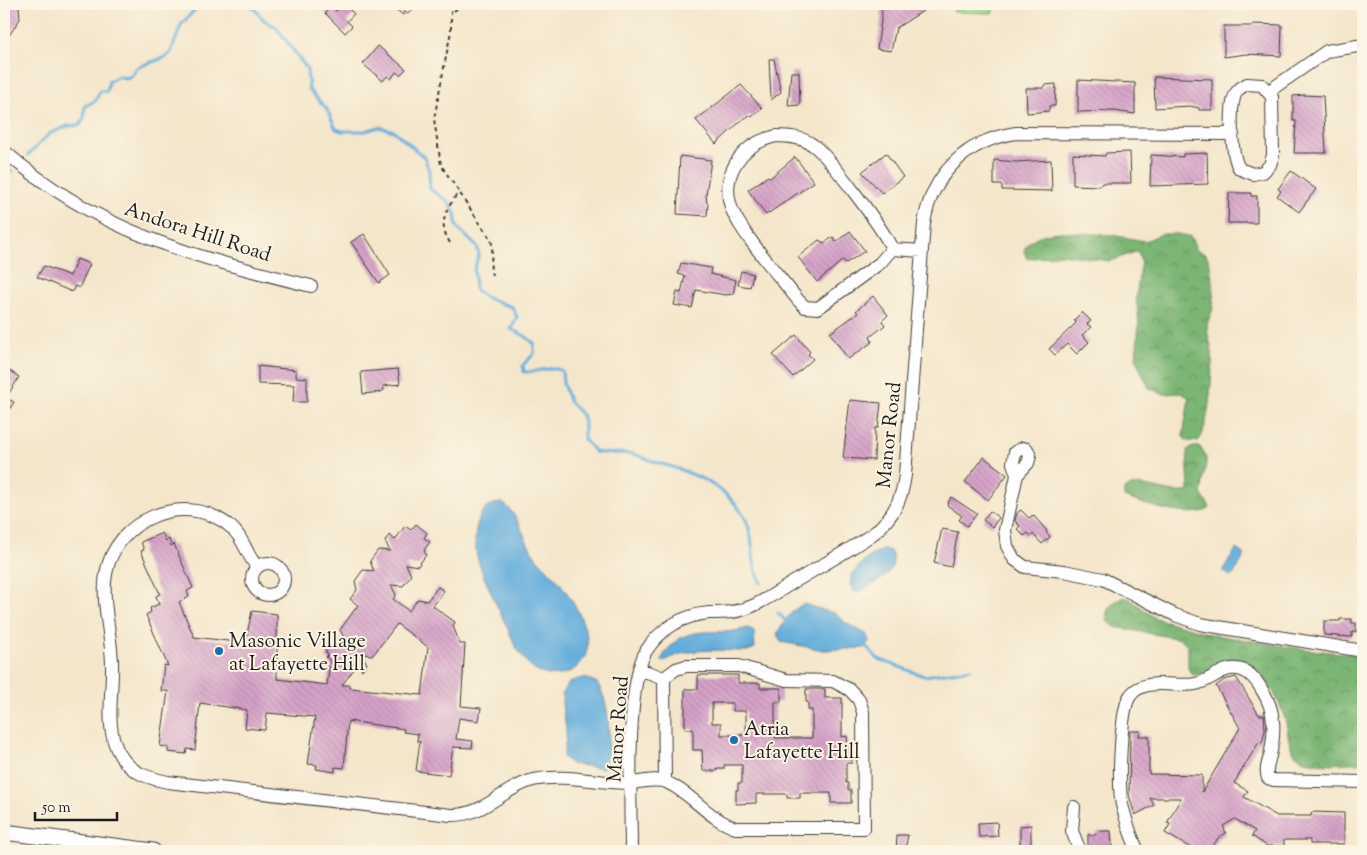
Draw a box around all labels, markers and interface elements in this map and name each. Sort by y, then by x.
street label: Andora Hill Road [120,196,274,271]
street label: Manor Road [870,381,910,490]
place label: Masonic Village at Lafayette Hill [229,628,366,680]
marker: Masonic Village at Lafayette Hill [213,645,225,657]
street label: Manor Road [601,675,638,784]
place label: Atria Lafayette Hill [744,716,860,768]
marker: Atria Lafayette Hill [728,734,740,746]
scale bar [35,790,118,822]
text: 50 m [41,798,71,819]

